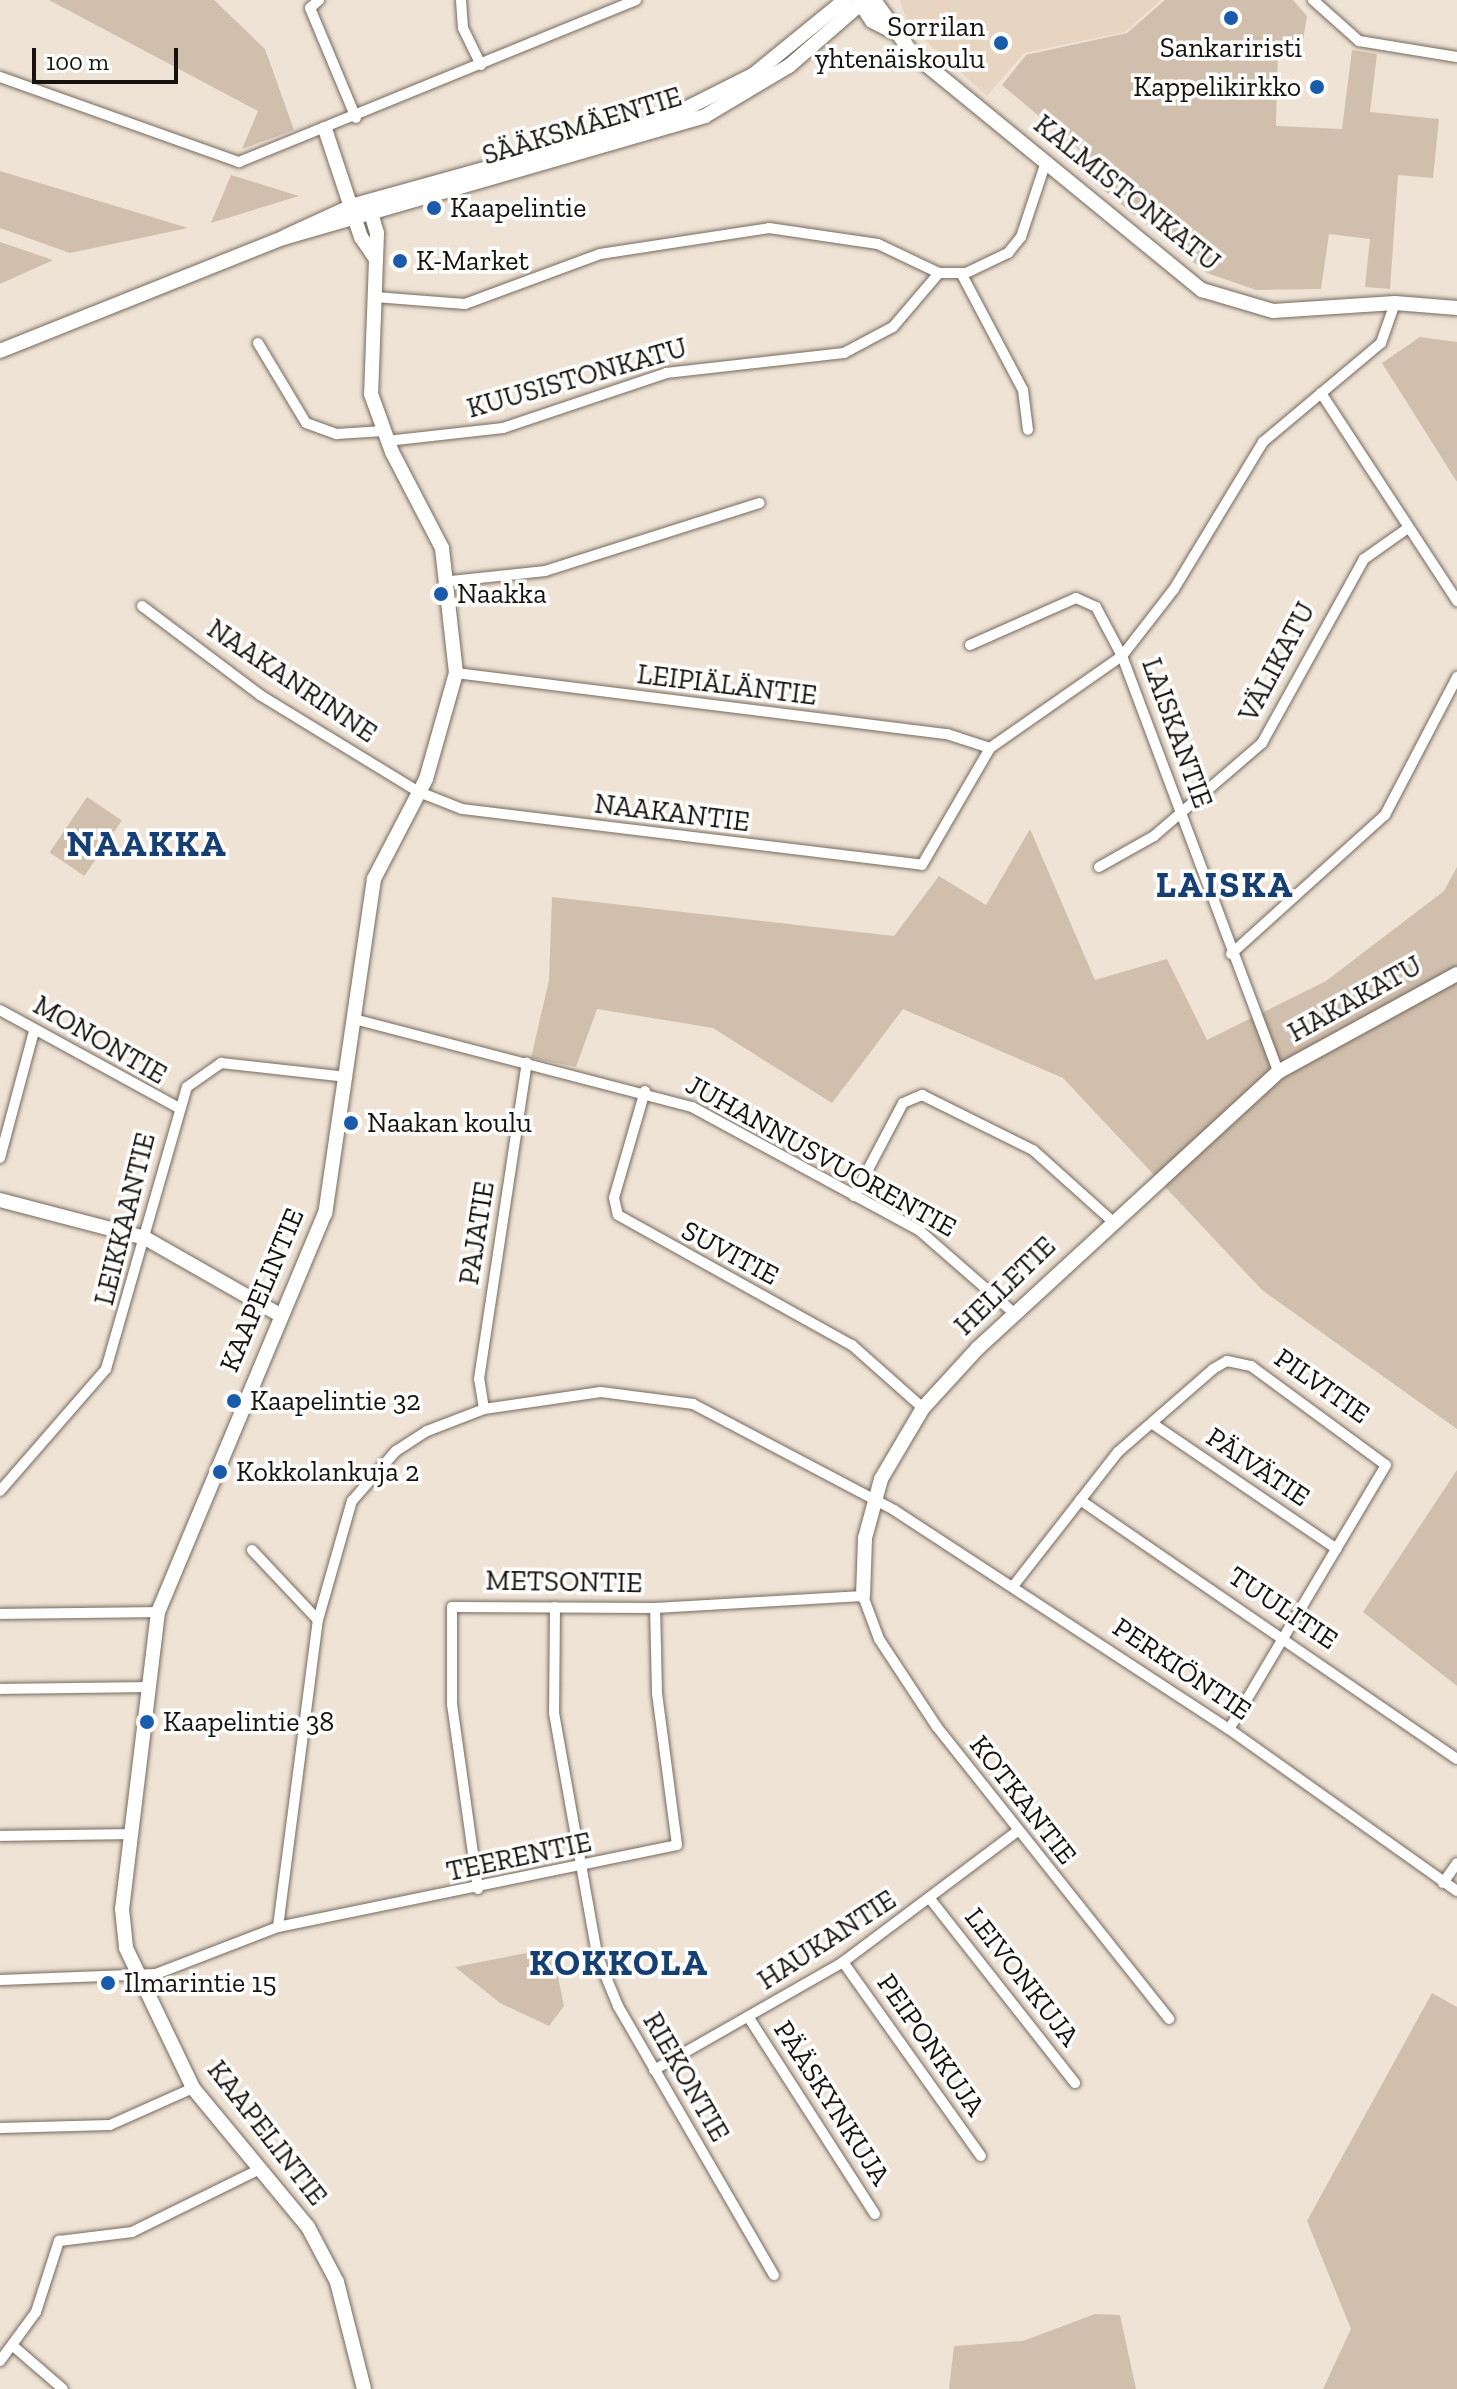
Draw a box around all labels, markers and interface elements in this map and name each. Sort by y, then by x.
marker: Sankariristi [1222,9,1240,27]
place label: Sorrilan yhtenäiskoulu [815,10,985,76]
place label: Sankariristi [1160,31,1302,65]
scale bar [36,32,182,82]
marker: Sorrilan yhtenäiskoulu [992,34,1010,52]
text: 100 m [46,47,109,76]
place label: Kappelikirkko [1133,70,1301,104]
marker: Kappelikirkko [1308,78,1326,96]
street label: SÄÄKSMÄENTIE [478,80,686,172]
street label: KALMISTONKATU [1027,108,1227,278]
place label: Kaapelintie [450,191,586,225]
marker: Kaapelintie [425,199,443,217]
place label: K-Market [416,244,529,278]
marker: K-Market [391,252,409,270]
street label: KUUSISTONKATU [463,331,691,425]
place label: Naakka [457,577,547,611]
marker: Naakka [432,585,450,603]
street label: VÄLIKATU [1231,596,1323,728]
street label: NAAKANRINNE [201,612,383,750]
street label: LAISKANTIE [1134,654,1220,812]
street label: LEIPIÄLÄNTIE [635,657,819,713]
street label: NAAKANTIE [593,787,751,839]
district label: NAAKKA [66,822,228,866]
district label: LAISKA [1156,863,1294,907]
street label: HAKAKATU [1282,949,1428,1049]
street label: MONONTIE [27,988,173,1092]
street label: JUHANNUSVUORENTIE [680,1068,962,1244]
place label: Naakan koulu [367,1106,532,1140]
marker: Naakan koulu [342,1114,360,1132]
street label: LEIKKAANTIE [87,1129,163,1309]
street label: PAJATIE [452,1179,502,1287]
street label: KAAPELINTIE [212,1203,312,1377]
street label: SUVITIE [676,1214,784,1292]
street label: HELLETIE [947,1230,1063,1342]
street label: PILVITIE [1268,1341,1376,1431]
place label: Kaapelintie 32 [250,1384,421,1418]
marker: Kaapelintie 32 [225,1392,243,1410]
street label: PÄIVÄTIE [1200,1420,1316,1514]
place label: Kokkolankuja 2 [236,1455,419,1489]
marker: Kokkolankuja 2 [211,1463,229,1481]
street label: TUULITIE [1222,1559,1344,1657]
street label: METSONTIE [485,1564,643,1600]
street label: PERKIÖNTIE [1106,1610,1258,1728]
place label: Kaapelintie 38 [163,1705,334,1739]
marker: Kaapelintie 38 [138,1713,156,1731]
street label: KOTKANTIE [962,1729,1084,1871]
street label: TEERENTIE [443,1825,595,1889]
street label: HAUKANTIE [752,1883,902,1997]
street label: LEIVONKUJA [958,1901,1086,2053]
district label: KOKKOLA [529,1941,709,1985]
place label: Ilmarintie 15 [124,1966,277,2000]
street label: PEIPONKUJA [870,1968,992,2122]
marker: Ilmarintie 15 [99,1974,117,1992]
street label: RIEKONTIE [636,2007,736,2147]
street label: PÄÄSKYNKUJA [766,2015,898,2191]
street label: KAAPELINTIE [200,2054,334,2212]

